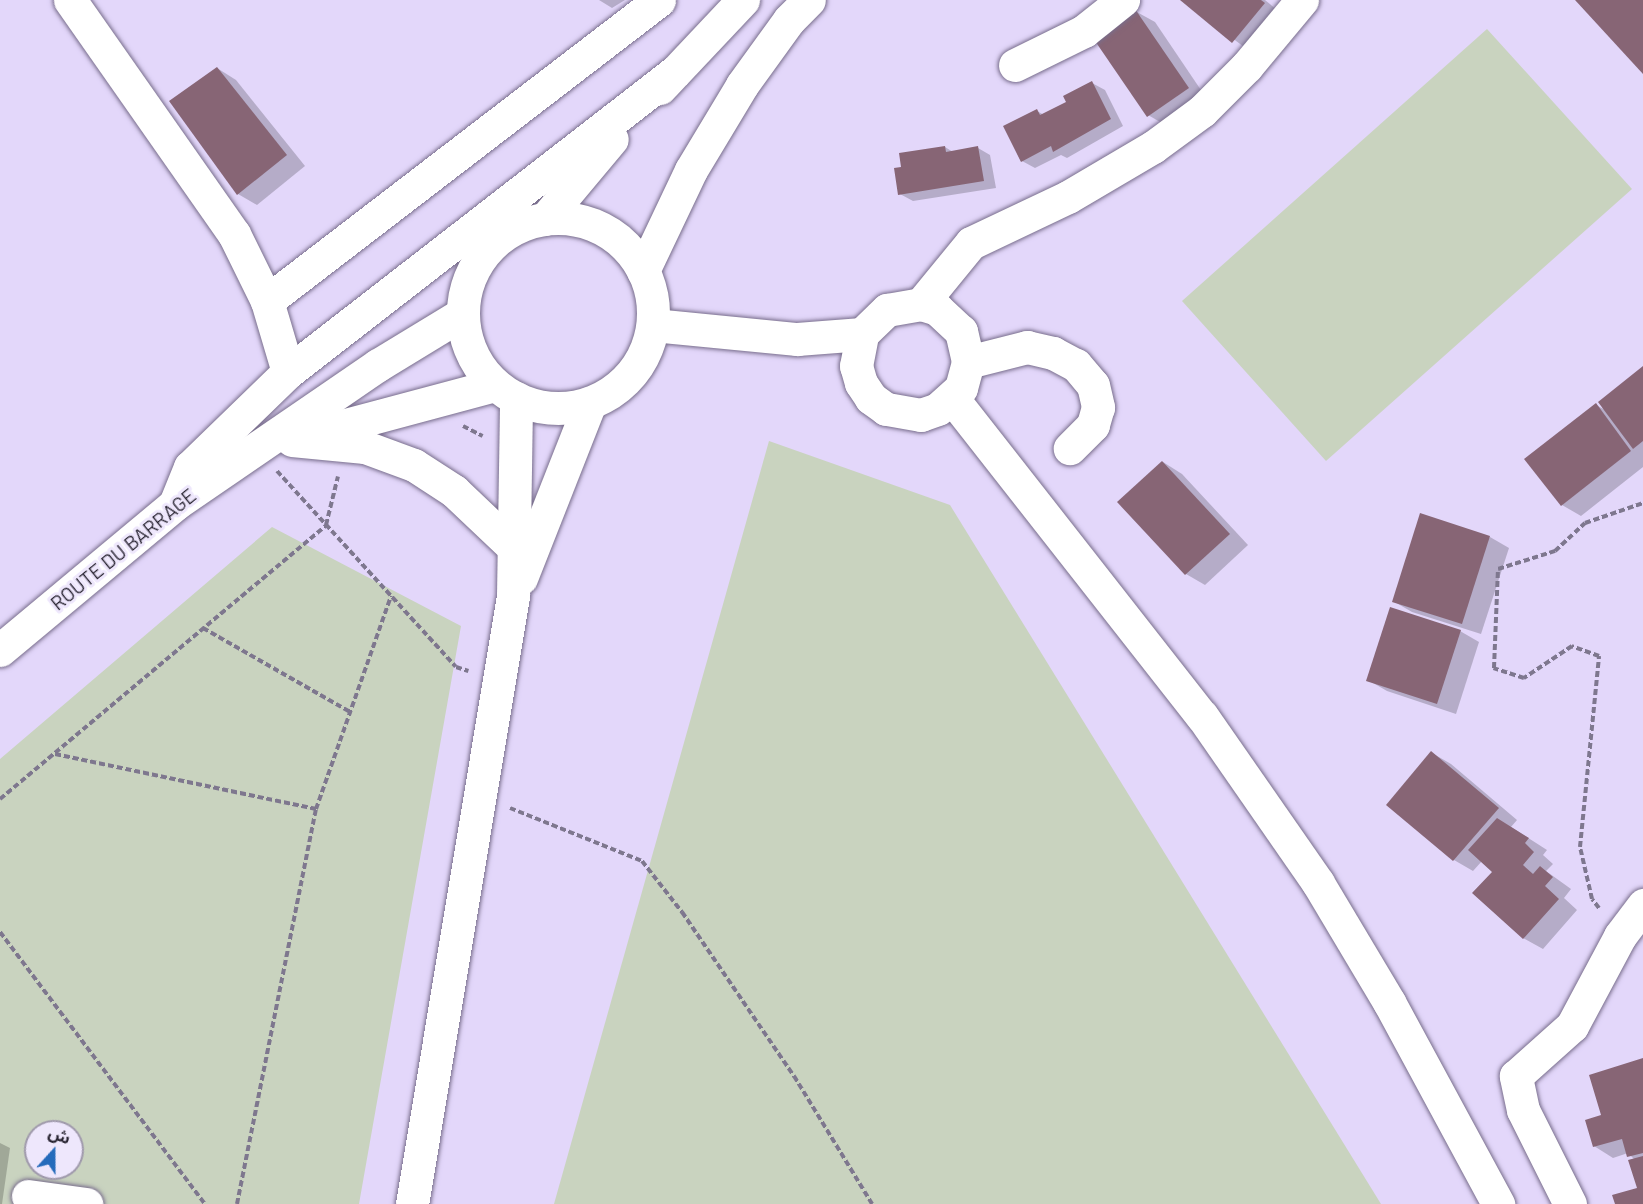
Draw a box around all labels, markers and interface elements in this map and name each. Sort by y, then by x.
street label: ROUTE DU BARRAGE [45,483,201,615]
north arrow [24,1120,84,1180]
text: ش [46,1122,74,1147]

